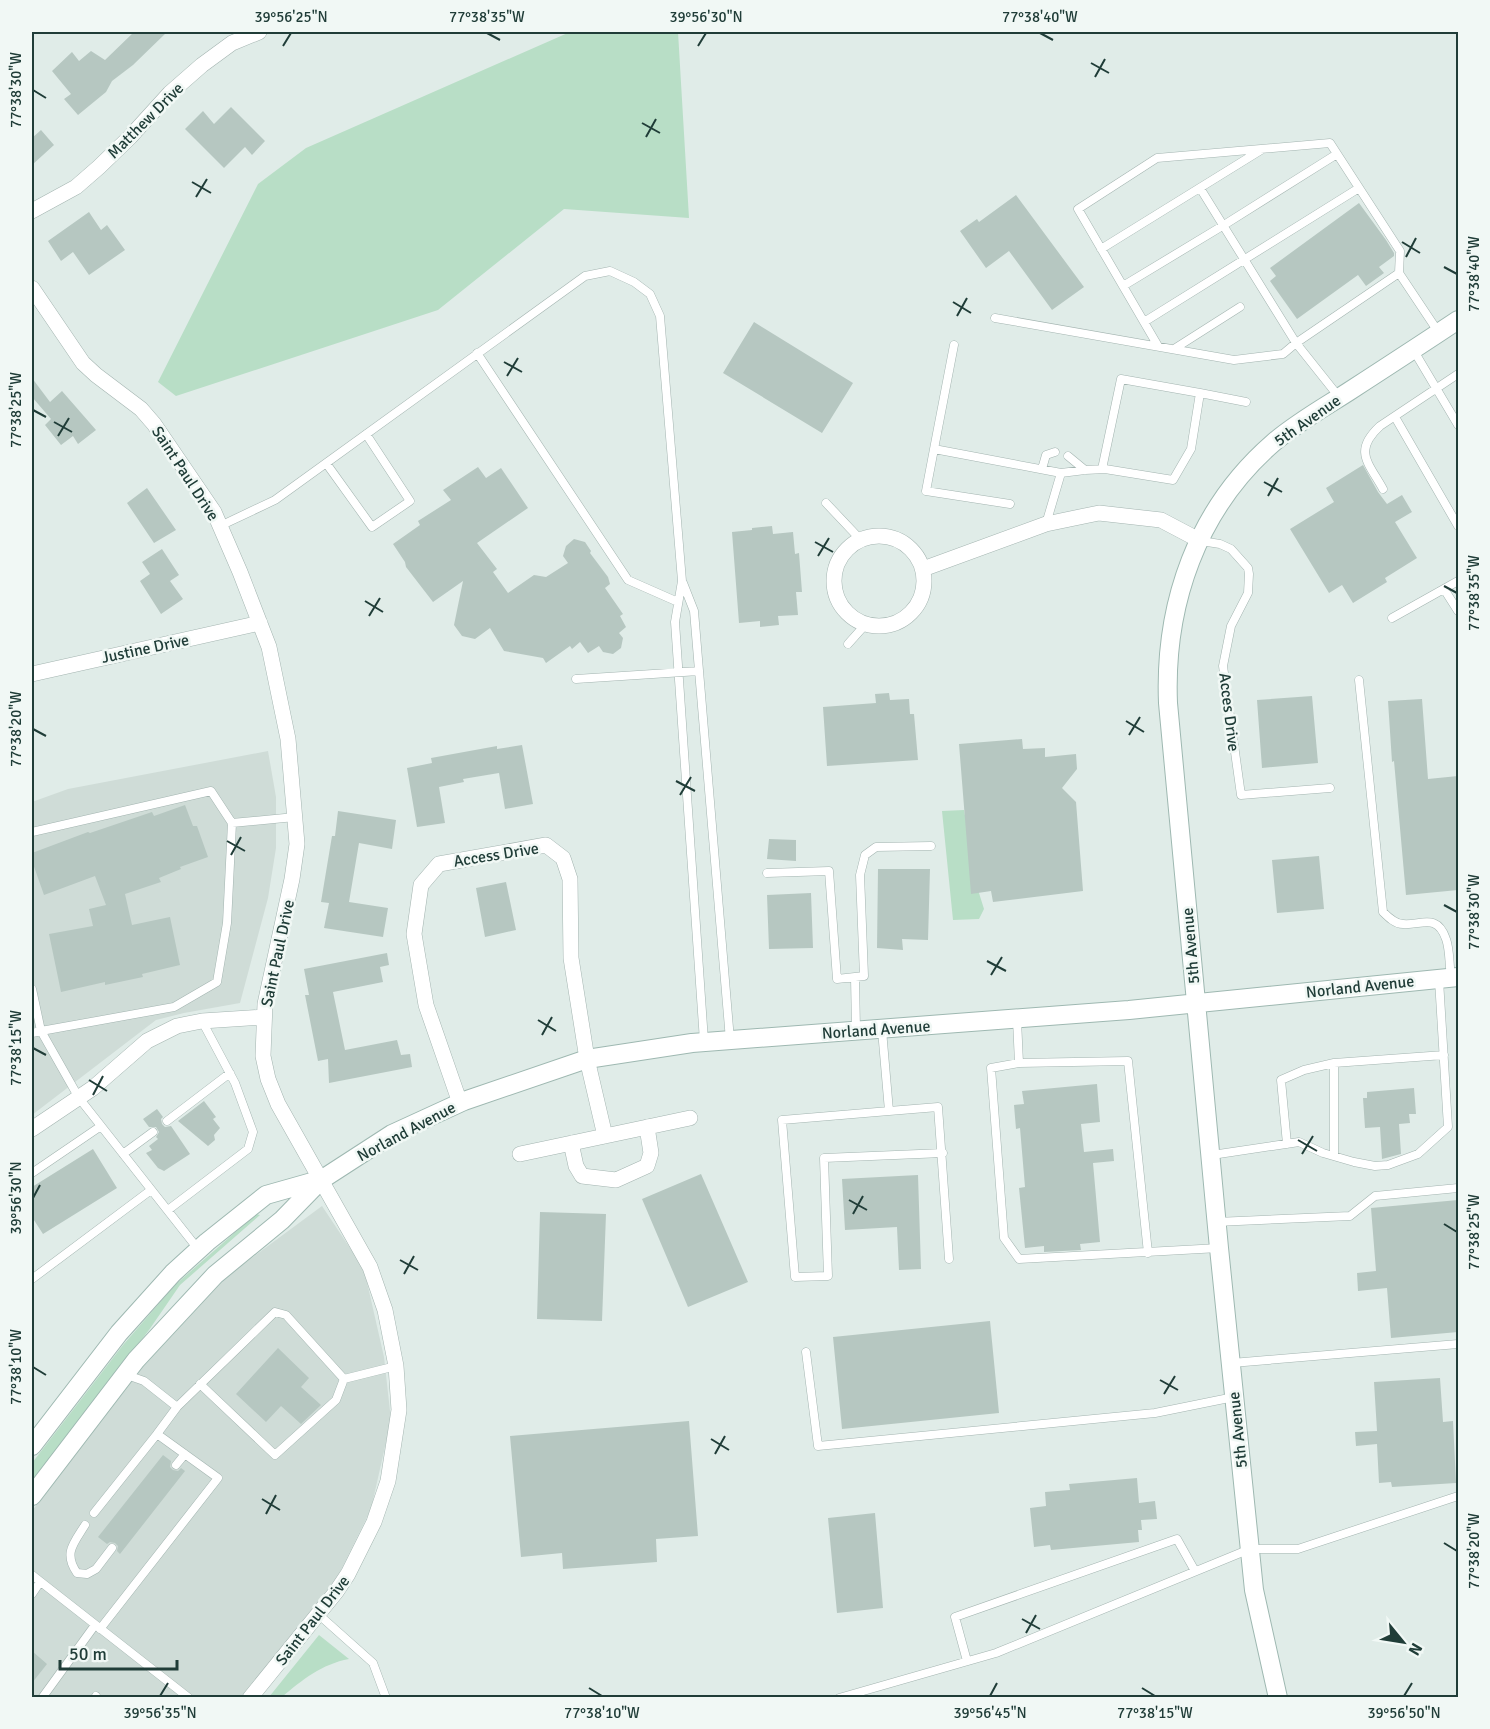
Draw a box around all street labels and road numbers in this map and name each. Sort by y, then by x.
street label: Matthew Drive [103,78,188,163]
street label: 5th Avenue [1270,391,1345,451]
street label: Saint Paul Drive [147,422,223,525]
street label: Justine Drive [100,630,191,668]
street label: Acces Drive [1214,672,1244,752]
street label: Access Drive [452,838,540,872]
street label: Saint Paul Drive [257,898,299,1009]
street label: 5th Avenue [1178,907,1204,985]
street label: Norland Avenue [1305,971,1415,1003]
street label: Norland Avenue [821,1016,931,1044]
street label: Norland Avenue [354,1098,459,1166]
street label: 5th Avenue [1224,1391,1252,1469]
street label: Saint Paul Drive [271,1572,354,1670]

